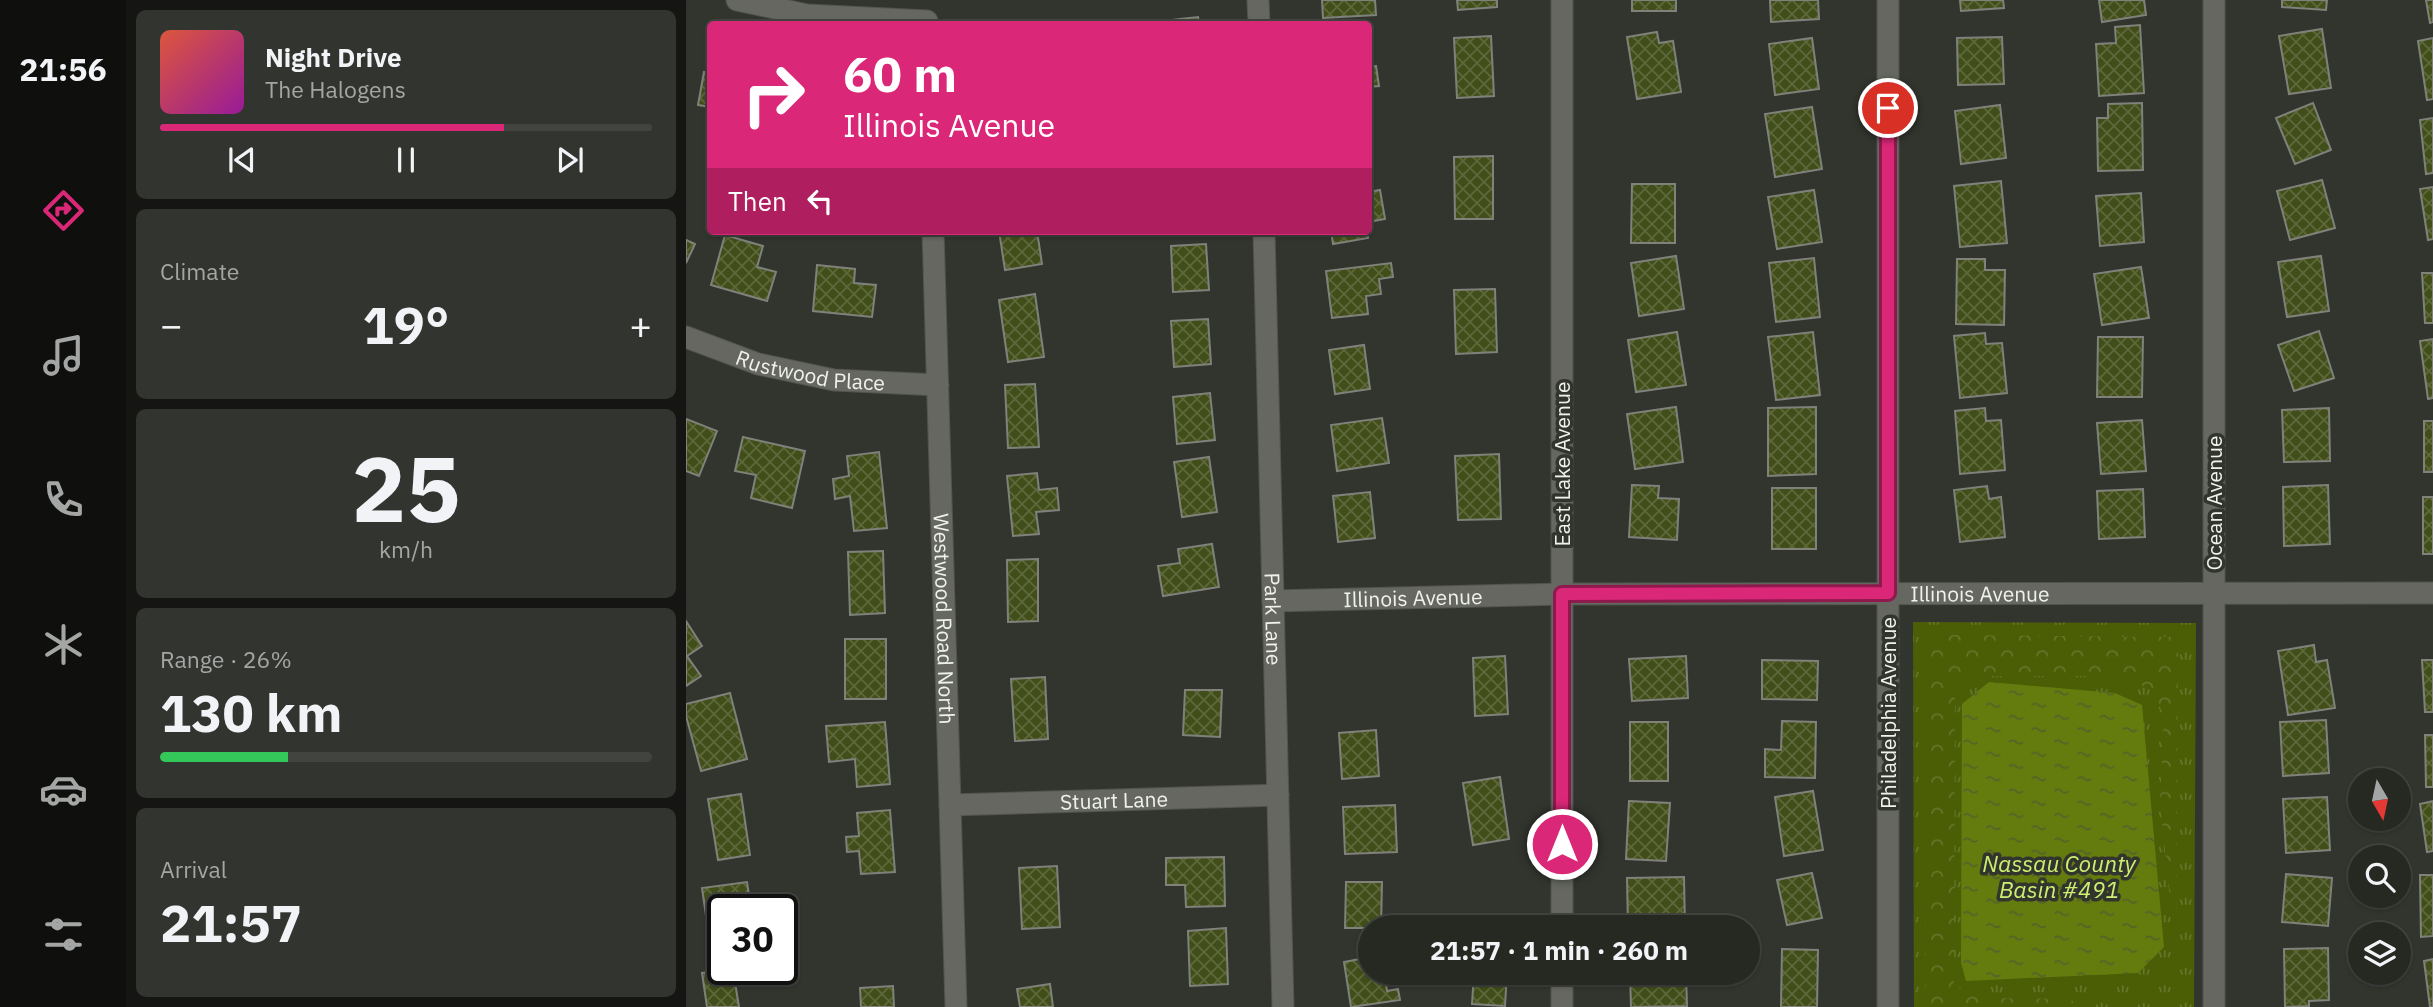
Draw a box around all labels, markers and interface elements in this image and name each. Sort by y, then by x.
text: Night Drive [265,40,402,74]
text: 60 m [843,42,957,105]
text: 21:56 [19,48,107,90]
icon: right [728,49,819,140]
text: The Halogens [265,74,406,104]
pin [1858,78,1918,138]
icon: arrive [1869,89,1907,127]
text: Illinois Avenue [843,104,1055,146]
icon: previous [223,141,261,179]
icon: pause [387,141,425,179]
icon: next [551,141,589,179]
icon: left [801,182,839,220]
text: Then [728,184,787,218]
icon: directions [39,186,88,235]
text: Climate [160,256,239,286]
text: 19° [363,291,449,358]
text: − [160,300,183,349]
text: + [629,300,652,349]
icon: music [39,331,88,380]
street label: Rustwood Place [732,343,886,396]
street label: East Lake Avenue [1548,382,1576,546]
text: 25 [351,429,461,547]
street label: Ocean Avenue [2200,435,2228,571]
icon: phone [39,475,88,524]
street label: Westwood Road North [927,513,962,725]
text: km/h [379,534,433,564]
street label: Park Lane [1258,572,1289,666]
street label: Illinois Avenue [1910,579,2050,608]
street label: Illinois Avenue [1343,582,1483,613]
street label: Philadelphia Avenue [1874,617,1902,809]
icon: climate [39,620,88,669]
text: Range · 26% [160,644,292,674]
text: 130 km [160,679,342,746]
icon: car [39,765,88,814]
north arrow [2348,768,2412,831]
map controls [2348,768,2411,985]
street label: Stuart Lane [1059,784,1168,816]
position arrow [1525,807,1599,881]
button: search [2348,845,2411,908]
water label: Nassau County Basin #491 [1982,848,2137,904]
text: Arrival [160,854,227,884]
text: 21:57 [160,889,302,956]
speed limit sign: 30 [707,894,798,985]
icon: filters [39,910,88,959]
button: layers [2348,922,2411,985]
text: 21:57 · 1 min · 260 m [1430,933,1688,967]

